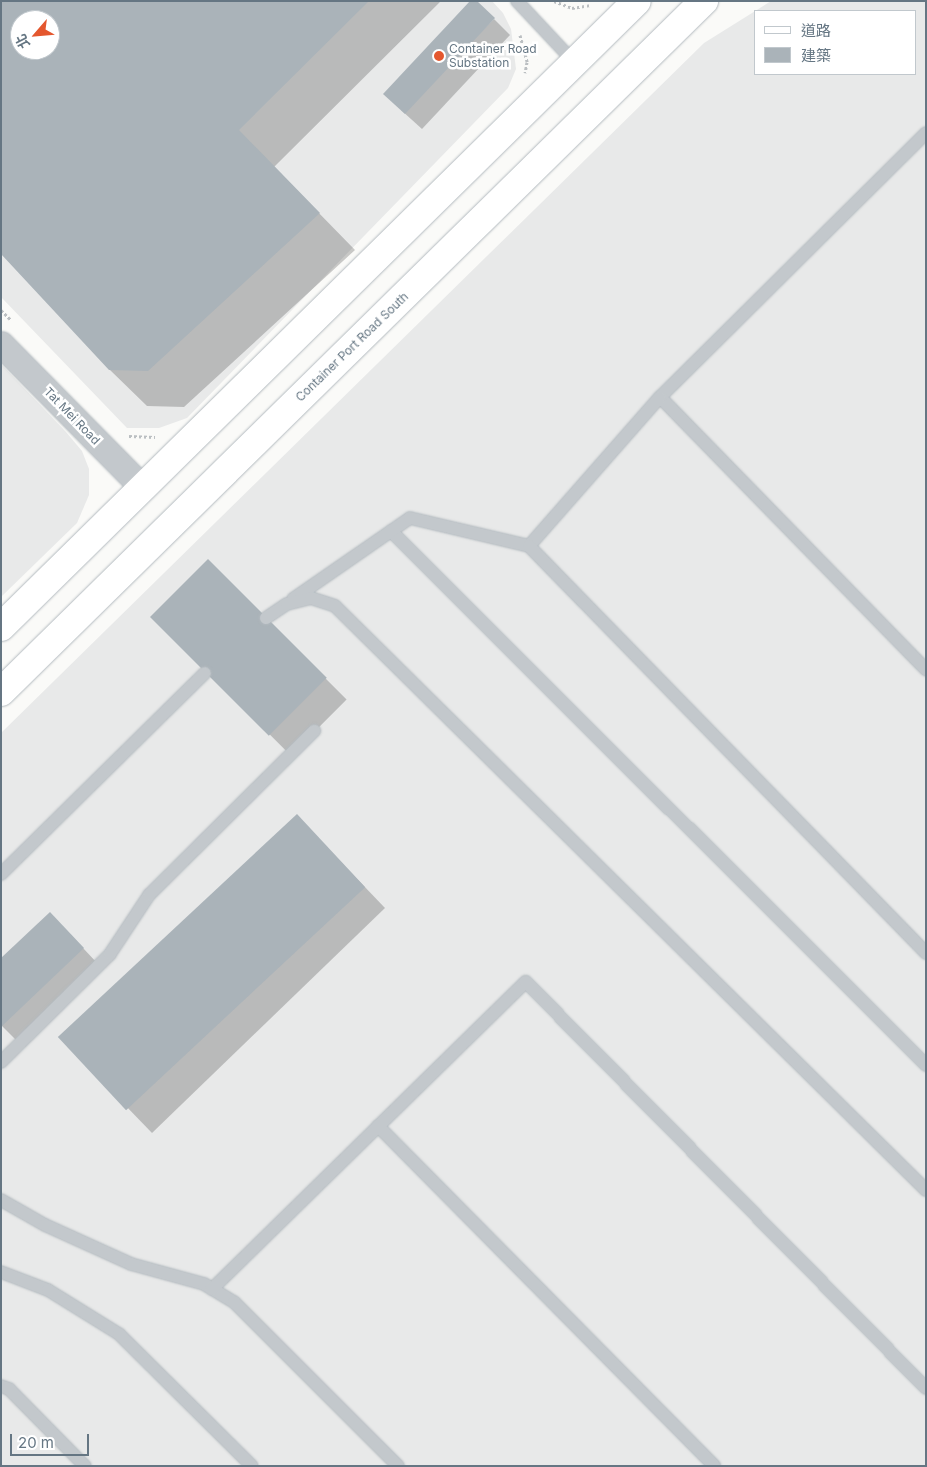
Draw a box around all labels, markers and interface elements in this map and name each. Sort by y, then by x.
north arrow [10,10,60,60]
legend [754,10,917,75]
text: 道路 [801,21,831,40]
text: 北 [11,31,33,52]
place label: Container Road Substation [449,42,537,70]
text: 建築 [801,46,831,65]
marker: Container Road Substation [433,50,445,62]
street label: Container Port Road South [293,289,411,405]
street label: Tat Mei Road [41,384,103,448]
scale bar [12,1424,91,1456]
text: 20 m [18,1433,54,1452]

